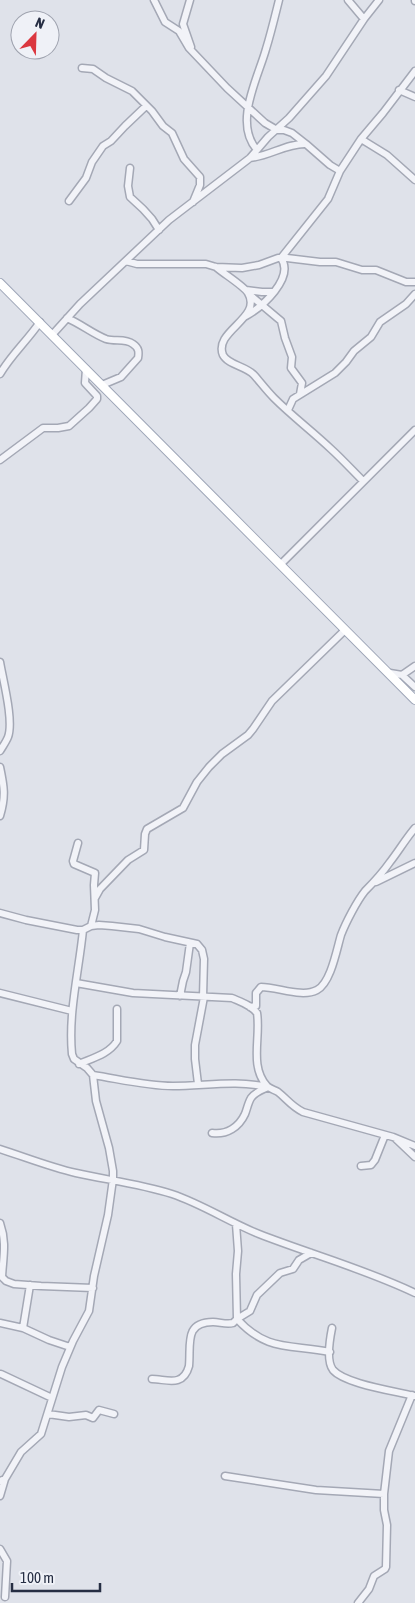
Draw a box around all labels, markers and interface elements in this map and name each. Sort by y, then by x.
north arrow [10,10,60,60]
text: N [33,14,47,32]
scale bar [12,1560,100,1592]
text: 100 m [20,1569,54,1586]

